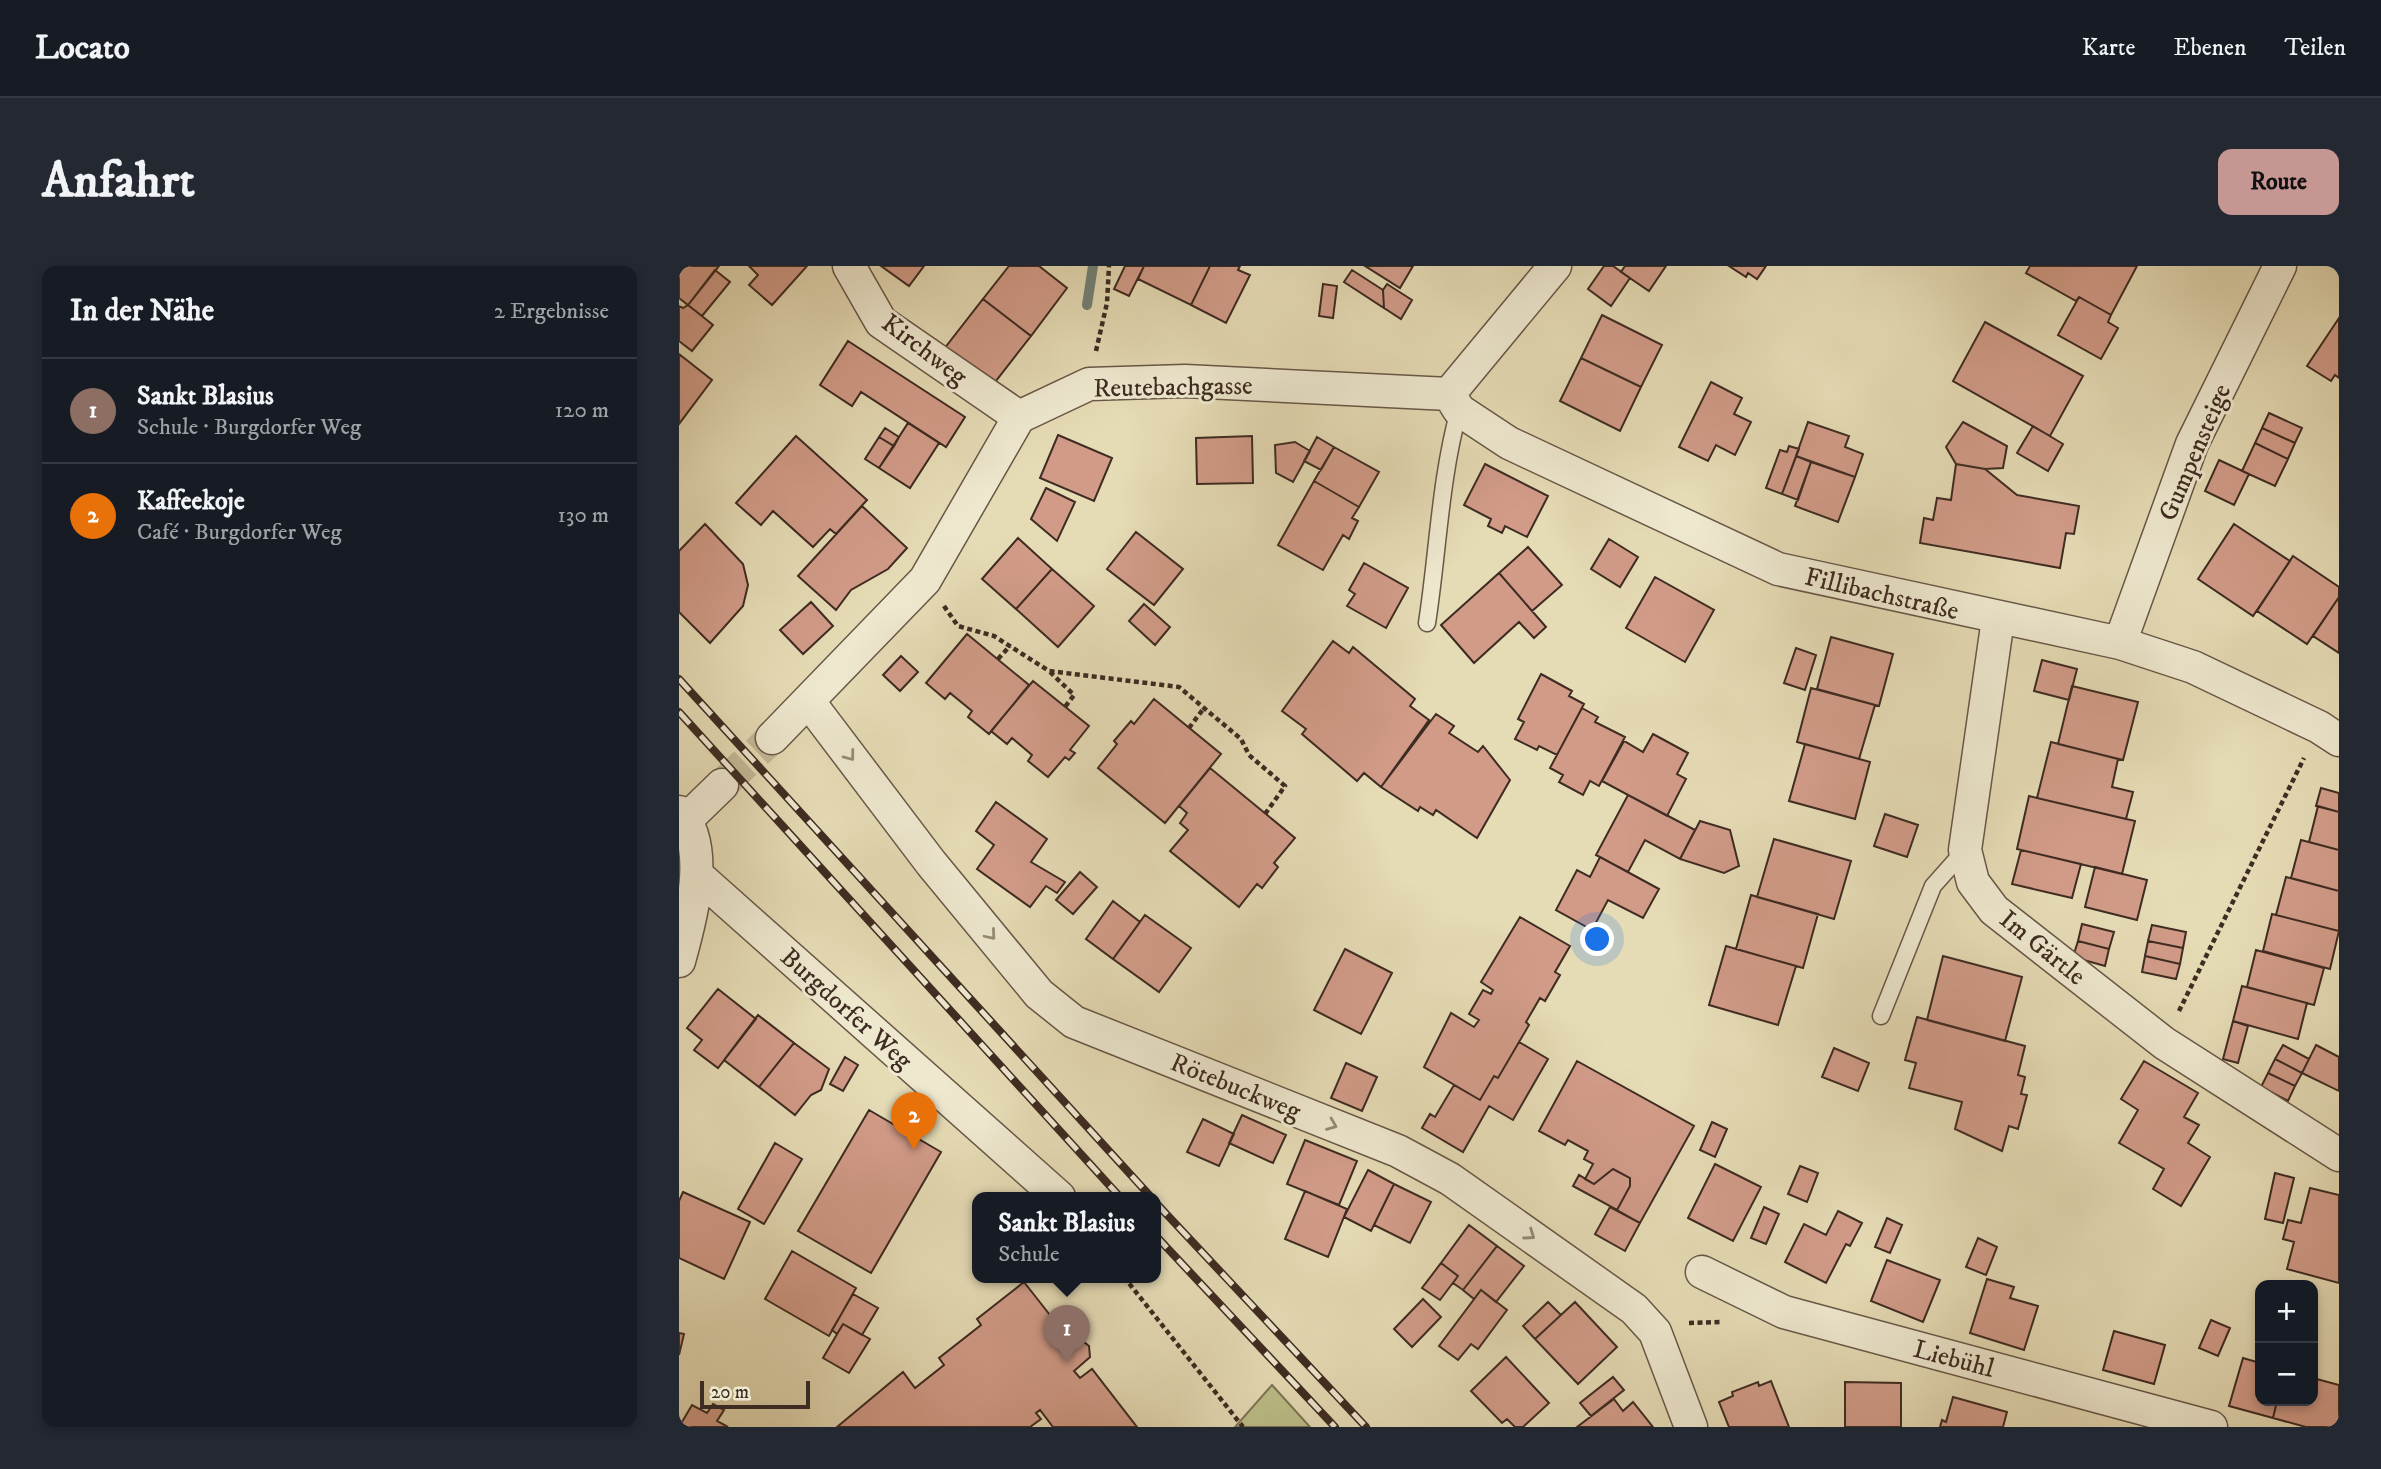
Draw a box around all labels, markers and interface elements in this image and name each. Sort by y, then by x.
text: Locato [35,28,130,69]
text: Karte [2082,33,2135,63]
text: Ebenen [2173,33,2247,63]
text: Teilen [2285,33,2346,63]
button: Route [2218,149,2339,215]
text: Anfahrt [42,151,195,213]
text: In der Nähe [70,293,214,330]
text: 2 Ergebnisse [494,297,609,326]
street label: Kirchweg [875,307,974,393]
street label: Reutebachgasse [1093,370,1253,405]
street label: Gumpensteige [2152,379,2239,526]
text: Sankt Blasius [137,380,274,413]
text: 1 [89,396,97,425]
text: 120 m [555,396,609,425]
text: Schule · Burgdorfer Weg [137,413,361,442]
text: Kaffeekoje [137,485,245,518]
text: 2 [87,501,99,530]
text: 130 m [557,501,609,530]
text: Café · Burgdorfer Weg [137,518,342,547]
street label: Fillibachstraße [1801,561,1962,628]
one-way arrow [842,748,854,761]
street label: Im Gärtle [1992,903,2092,993]
your location [1580,922,1614,956]
one-way arrow [982,927,995,940]
street label: Burgdorfer Weg [773,941,919,1077]
street label: Rötebuckweg [1165,1046,1306,1129]
pin: 2 [891,1092,937,1150]
one-way arrow [1326,1116,1338,1130]
popup [972,1192,1161,1283]
text: Sankt Blasius [998,1207,1135,1240]
one-way arrow [1522,1227,1535,1239]
text: Schule [998,1240,1060,1269]
map controls [2255,1280,2318,1406]
button: + [2255,1280,2318,1343]
pin: 1 [1044,1305,1090,1363]
street label: Liebühl [1910,1333,1998,1386]
button: − [2255,1343,2318,1406]
scale bar [700,1378,810,1410]
text: 20 m [711,1381,749,1404]

